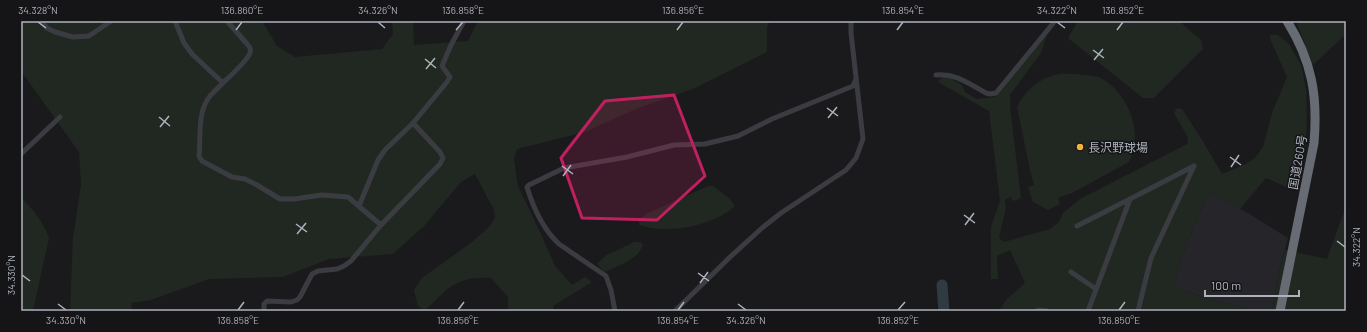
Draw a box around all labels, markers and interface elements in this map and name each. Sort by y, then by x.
text: 34.328°N [18,4,58,16]
text: 136.860°E [221,4,263,16]
text: 34.326°N [358,4,398,16]
text: 136.858°E [442,4,484,16]
text: 136.856°E [662,4,704,16]
text: 136.854°E [882,4,924,16]
text: 34.322°N [1037,4,1077,16]
text: 136.852°E [1102,4,1144,16]
street label: 国道260号 [1285,134,1309,190]
place label: 長沢野球場 [1088,140,1148,154]
marker: 長沢野球場 [1075,142,1085,152]
text: 34.322°N [1350,227,1362,267]
text: 34.330°N [5,255,17,295]
scale bar [1205,272,1299,298]
text: 100 m [1211,278,1241,292]
text: 34.330°N [46,314,86,326]
text: 136.858°E [217,314,259,326]
text: 136.856°E [437,314,479,326]
text: 136.854°E [657,314,699,326]
text: 34.326°N [726,314,766,326]
text: 136.852°E [877,314,919,326]
text: 136.850°E [1098,314,1140,326]

